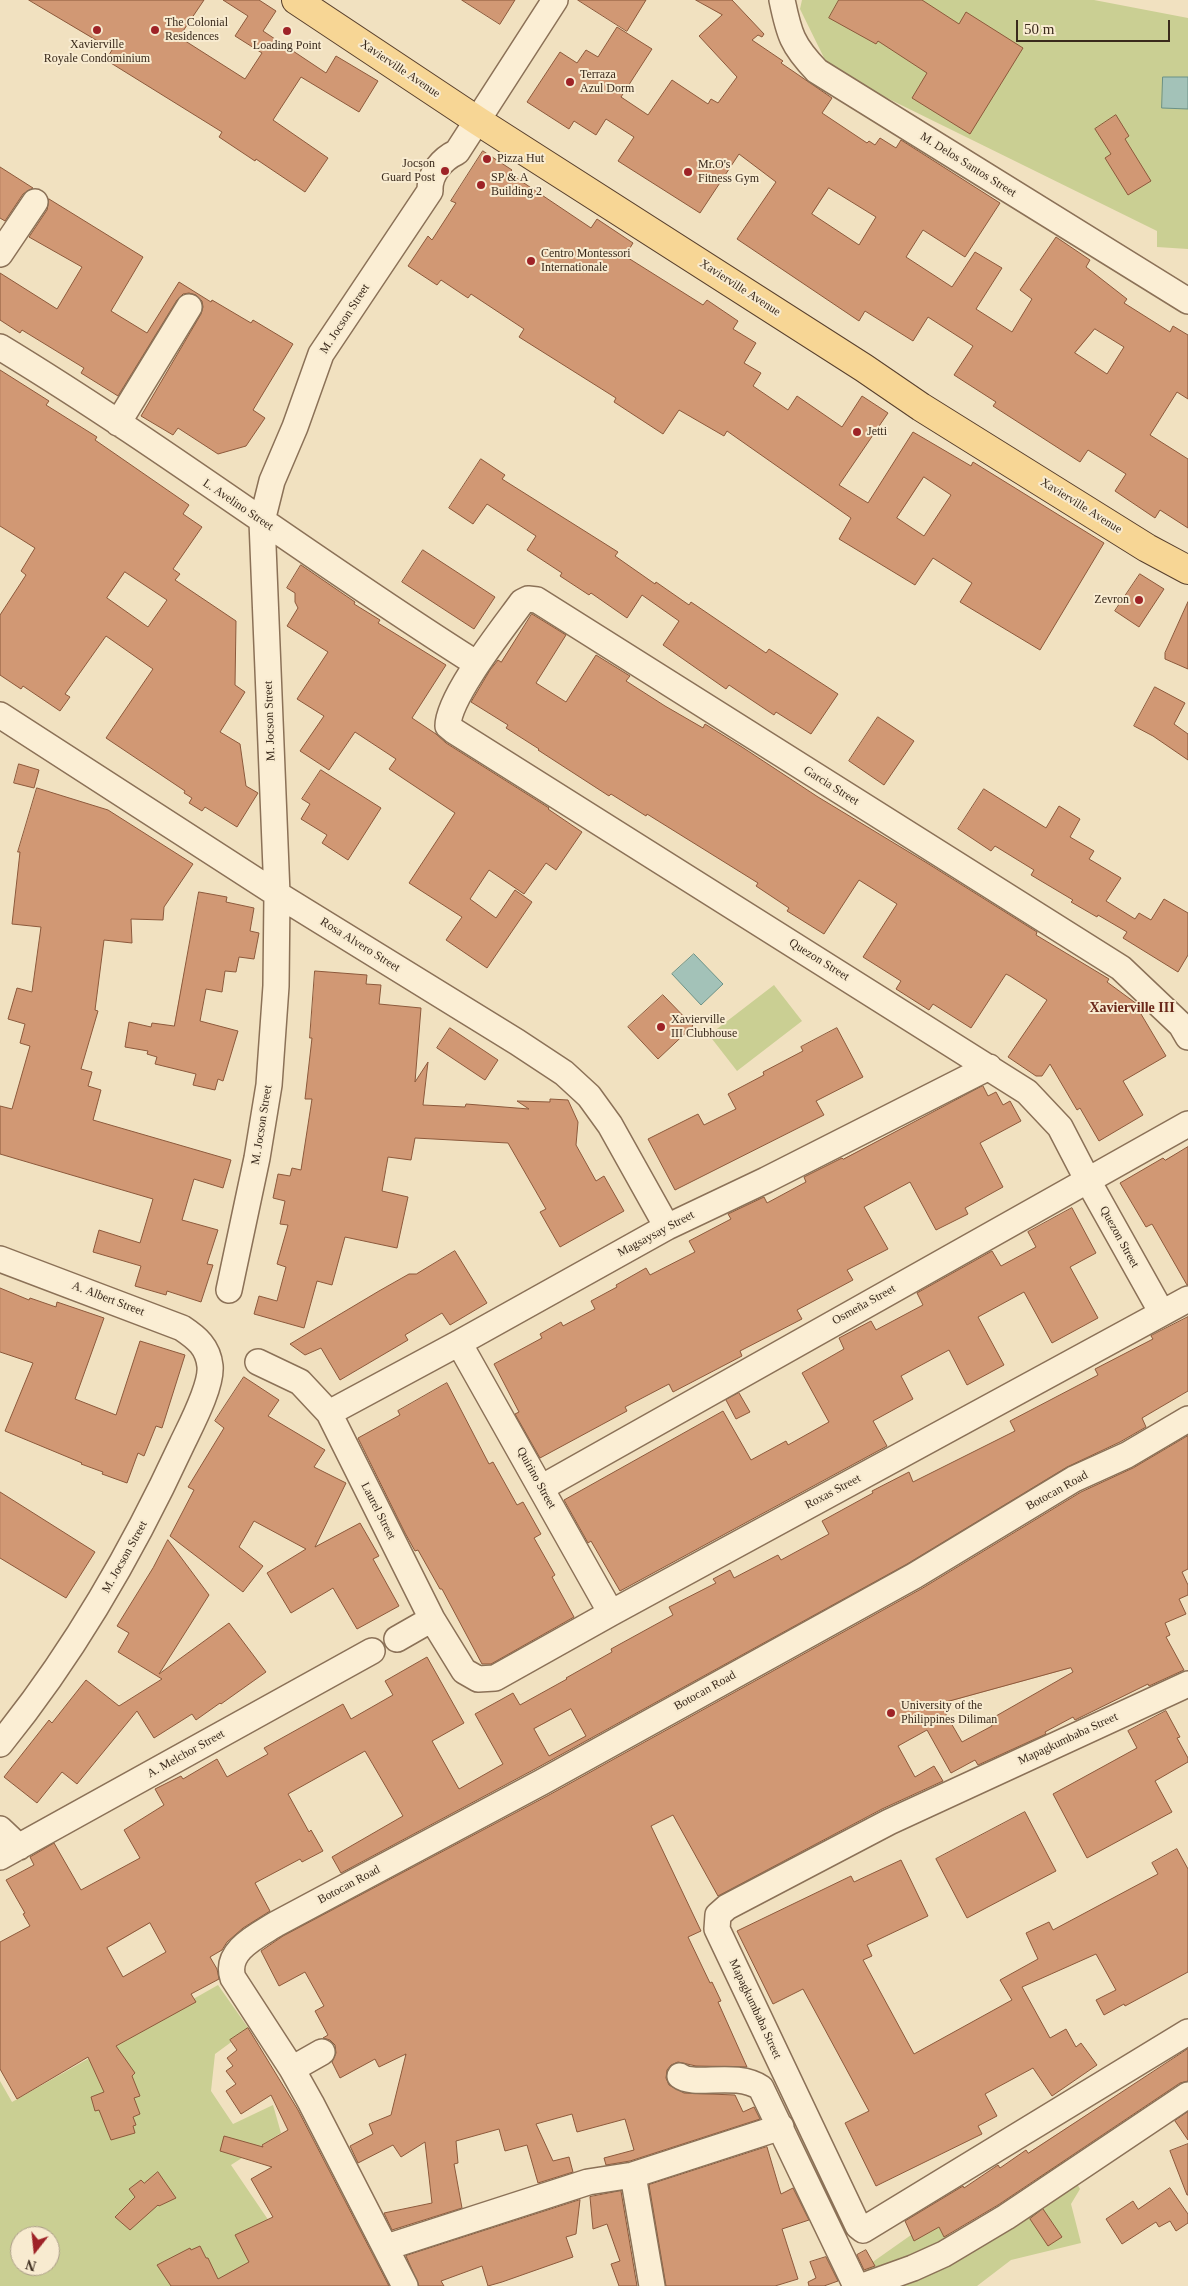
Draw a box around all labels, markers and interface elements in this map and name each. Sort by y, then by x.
scale bar [1018,10,1172,42]
place label: The Colonial Residences [165,16,228,44]
text: 50 m [1024,21,1054,37]
marker: Xavierville Royale Condominium [91,24,103,36]
marker: The Colonial Residences [149,24,161,36]
marker: Loading Point [281,25,293,37]
street label: Xavierville Avenue [357,37,443,101]
place label: Xavierville Royale Condominium [44,38,150,66]
place label: Loading Point [253,39,321,53]
place label: Terraza Azul Dorm [580,68,634,96]
marker: Terraza Azul Dorm [564,76,576,88]
street label: M. Delos Santos Street [917,130,1019,200]
place label: Pizza Hut [497,152,544,166]
marker: Pizza Hut [481,153,493,165]
place label: Jocson Guard Post [381,157,435,185]
place label: Mr.O's Fitness Gym [698,158,759,186]
marker: Jocson Guard Post [439,165,451,177]
marker: Mr.O's Fitness Gym [682,166,694,178]
place label: SP & A Building 2 [491,171,542,199]
marker: SP & A Building 2 [475,179,487,191]
place label: Centro Montessori Internationale [541,247,631,275]
marker: Centro Montessori Internationale [525,255,537,267]
street label: Xavierville Avenue [697,257,783,319]
street label: M. Jocson Street [317,281,373,357]
place label: Jetti [867,425,887,439]
marker: Jetti [851,426,863,438]
street label: Xavierville Avenue [1038,475,1124,537]
street label: L. Avelino Street [200,476,276,534]
place label: Zevron [1094,593,1129,607]
marker: Zevron [1133,594,1145,606]
street label: M. Jocson Street [261,681,279,761]
street label: Garcia Street [800,763,862,809]
street label: Rosa Alvero Street [317,915,403,975]
street label: Quezon Street [786,936,852,984]
district label: Xavierville III [1089,1000,1175,1016]
place label: Xavierville III Clubhouse [671,1013,737,1041]
marker: Xavierville III Clubhouse [655,1021,667,1033]
street label: M. Jocson Street [249,1084,275,1166]
street label: Quezon Street [1096,1204,1142,1270]
street label: Magsaysay Street [615,1208,697,1260]
street label: A. Albert Street [70,1279,146,1319]
street label: Osmeña Street [830,1282,898,1328]
street label: Quirino Street [513,1445,559,1511]
street label: Botocan Road [1024,1468,1090,1514]
street label: Roxas Street [803,1471,863,1513]
street label: Laurel Street [357,1480,399,1542]
street label: M. Jocson Street [99,1518,151,1596]
street label: Botocan Road [672,1668,738,1714]
place label: University of the Philippines Diliman [901,1699,997,1727]
marker: University of the Philippines Diliman [885,1707,897,1719]
street label: Mapagkumbaba Street [1016,1710,1120,1768]
street label: A. Melchor Street [145,1727,227,1781]
street label: Botocan Road [315,1863,383,1907]
street label: Mapagkumbaba Street [726,1957,784,2061]
north arrow [10,2226,60,2276]
text: N [24,2256,38,2274]

